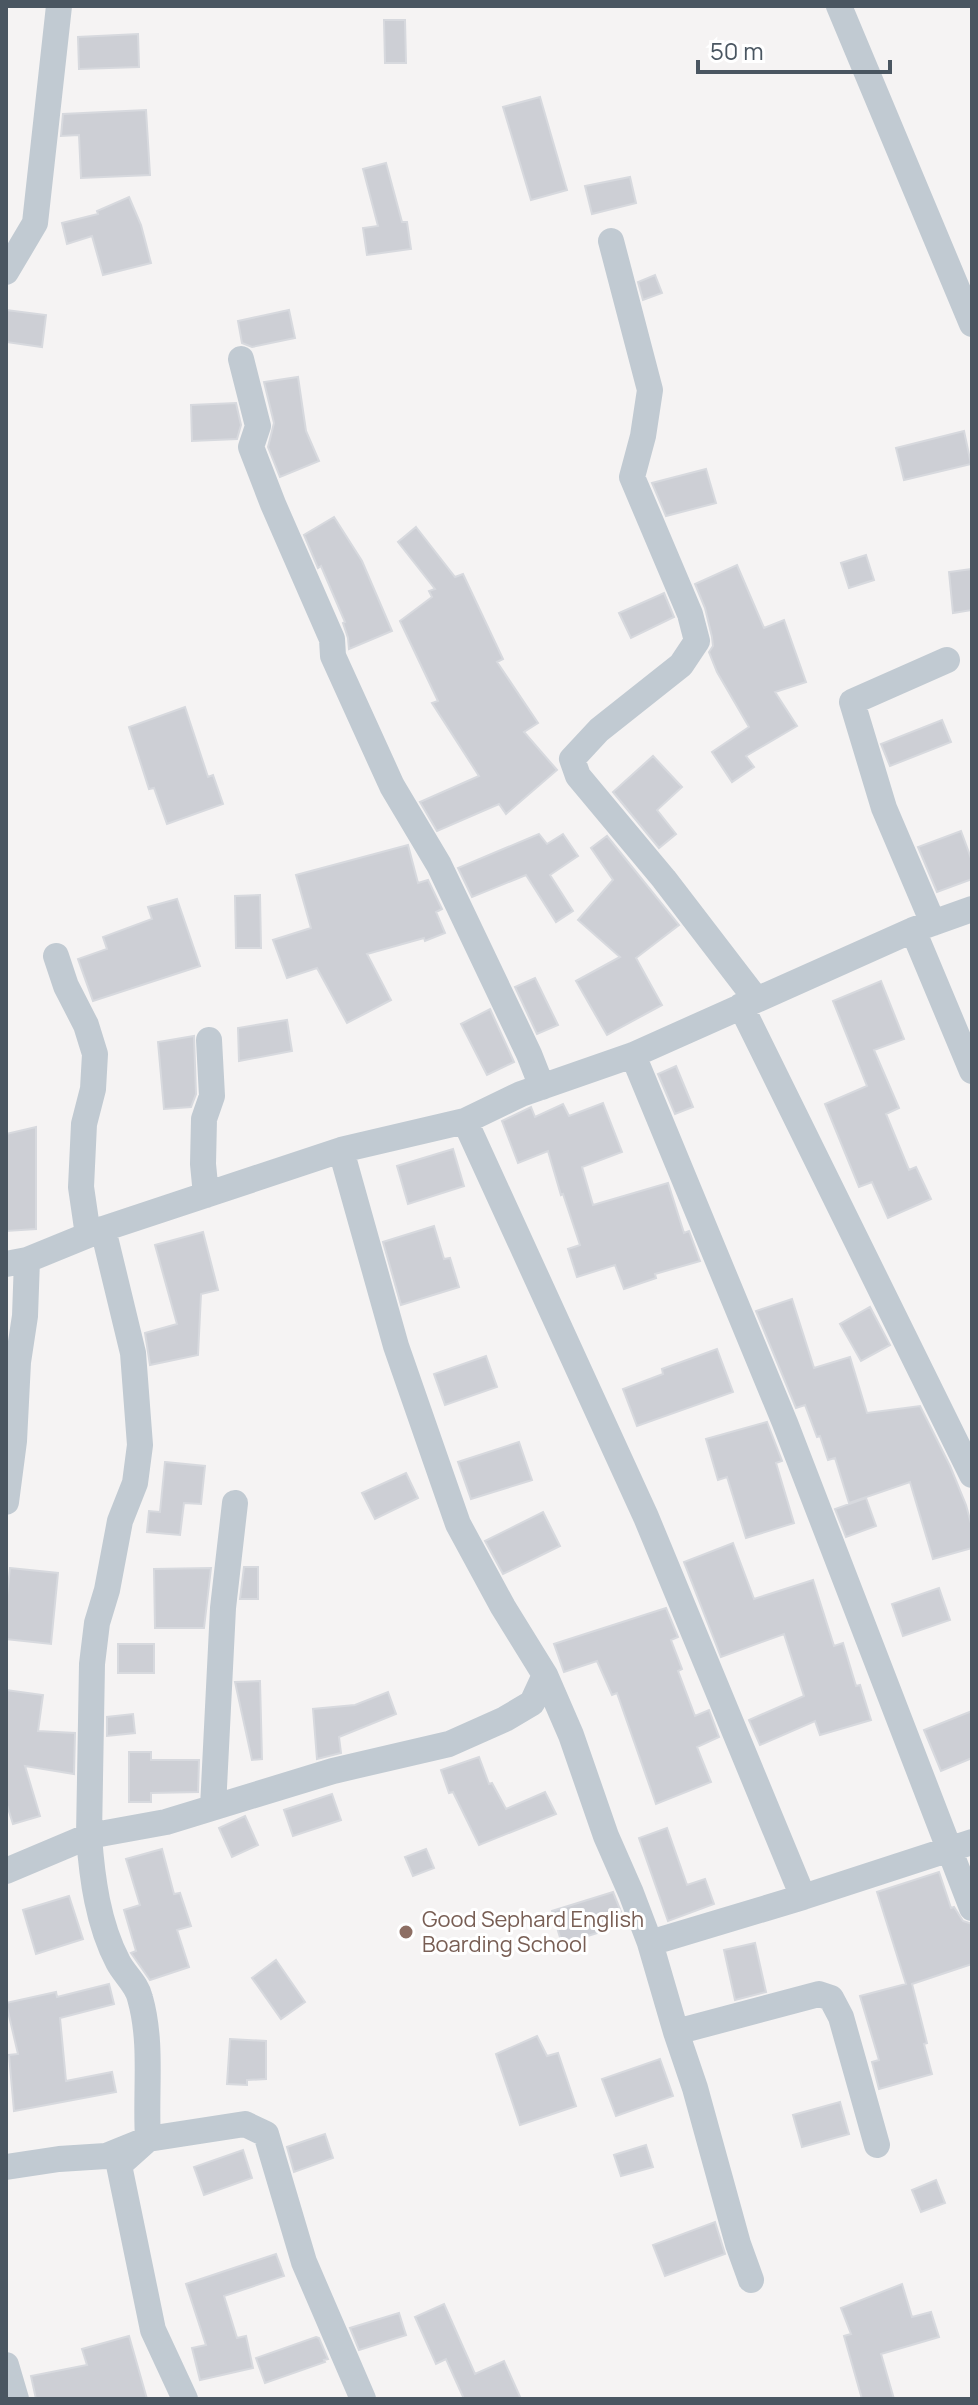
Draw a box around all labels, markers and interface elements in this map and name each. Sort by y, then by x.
scale bar [698,24,890,74]
text: 50 m [710,34,764,67]
place label: Good Sephard English Boarding School [422,1904,644,1959]
marker: Good Sephard English Boarding School [397,1923,415,1941]

